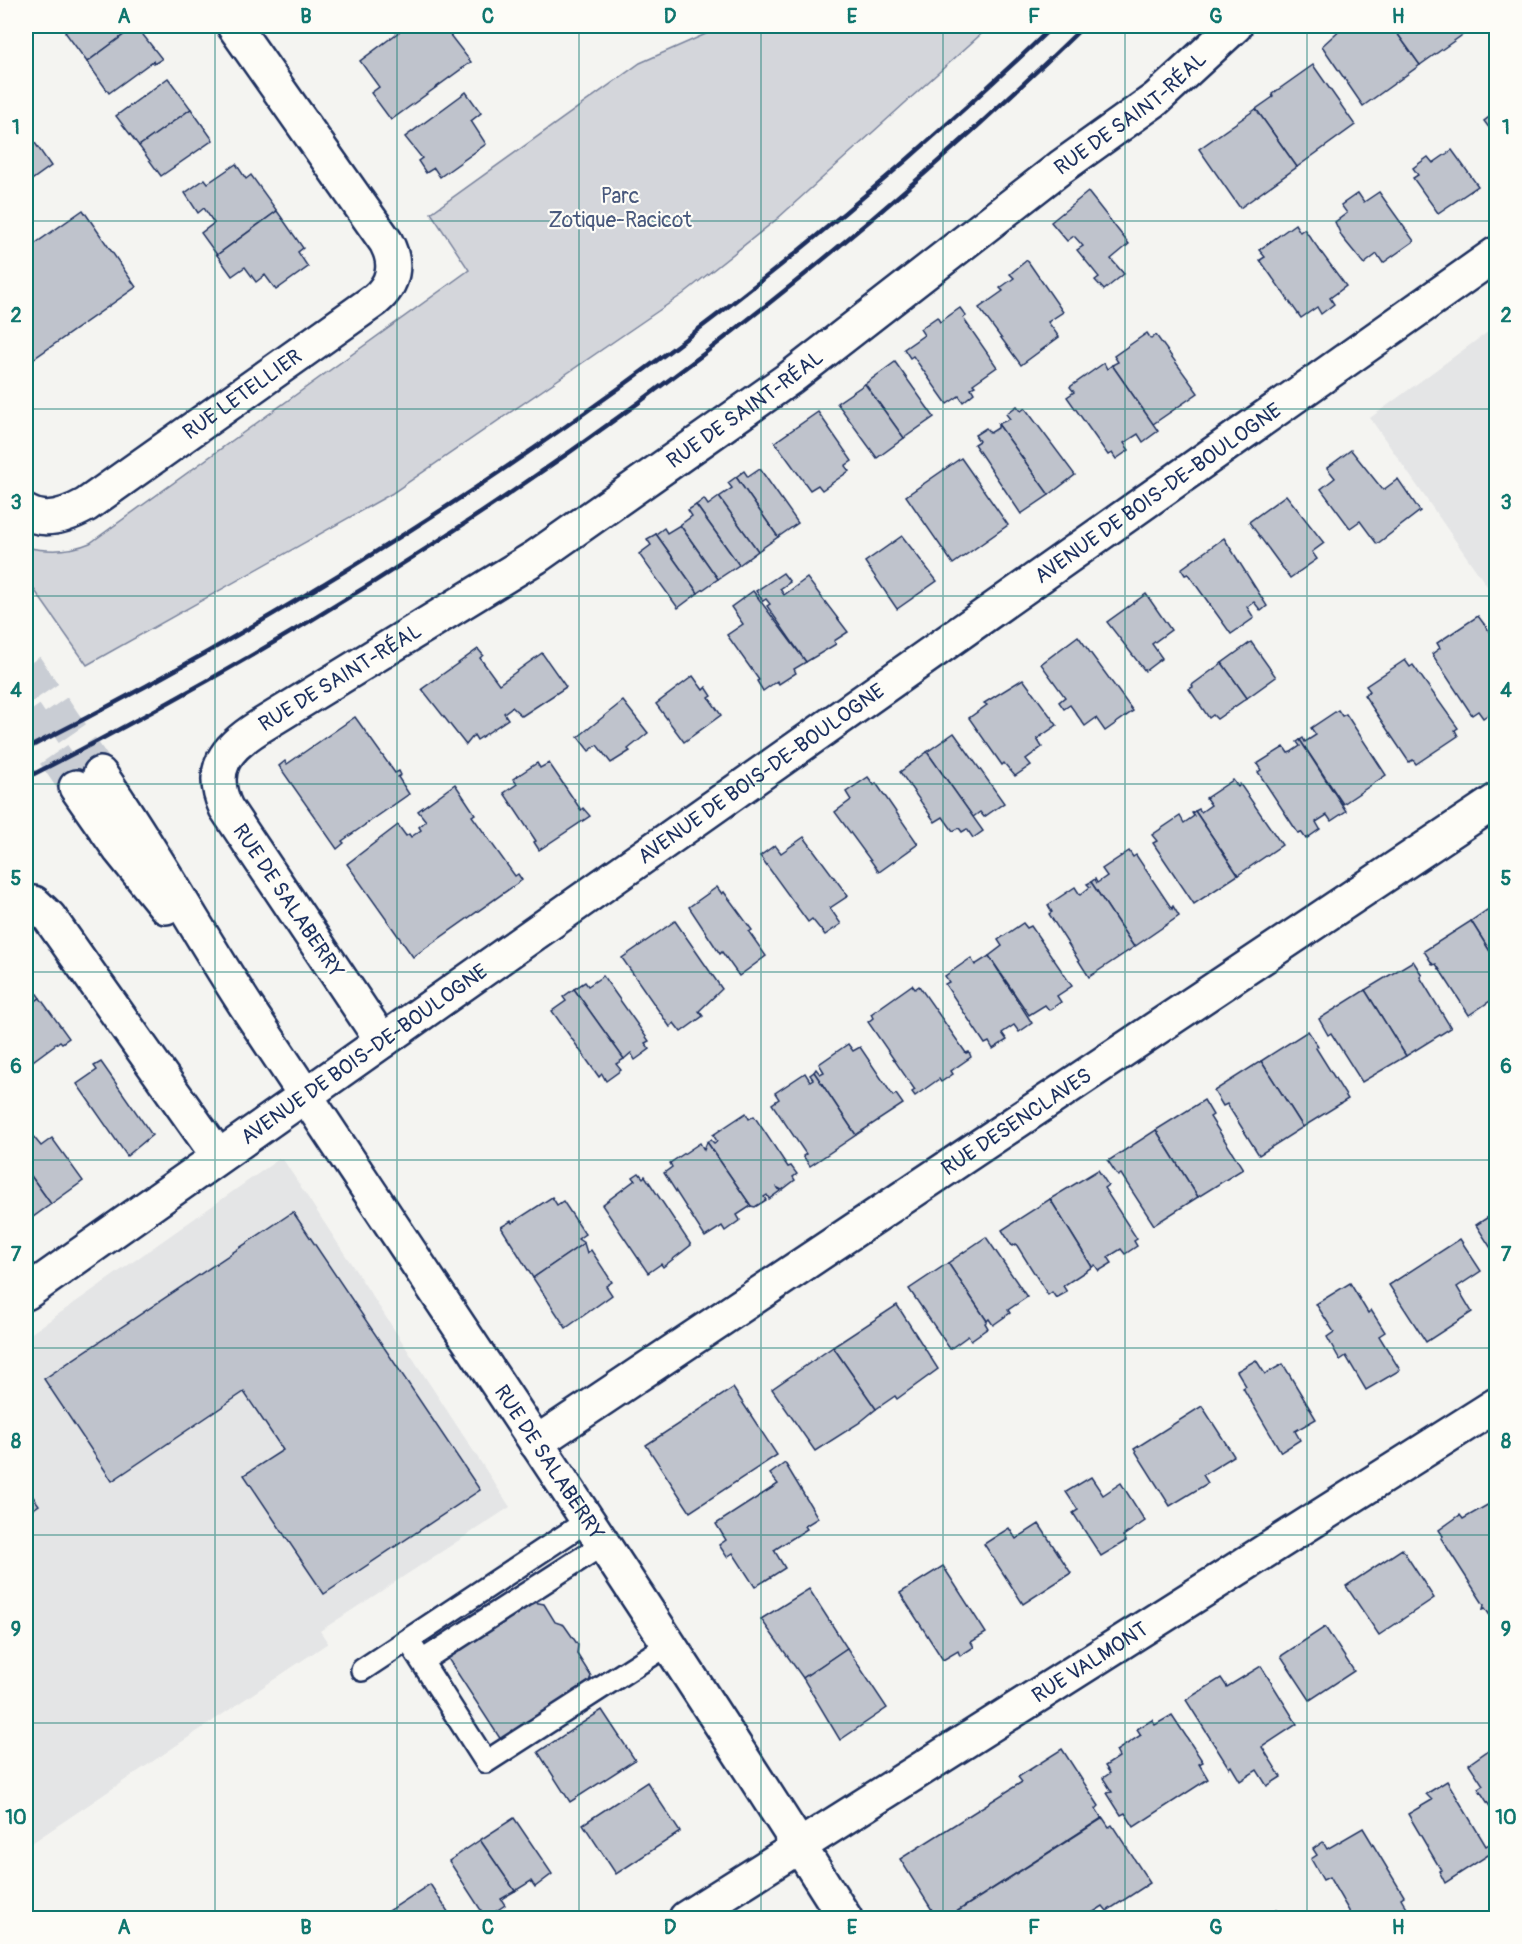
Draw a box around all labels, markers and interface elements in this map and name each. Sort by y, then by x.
text: A [118,4,131,29]
text: B [300,4,312,29]
text: C [482,4,494,29]
text: D [664,4,677,29]
text: E [847,4,858,29]
text: F [1028,4,1040,29]
text: G [1209,4,1223,29]
text: H [1392,4,1405,29]
street label: RUE DE SAINT-RÉAL [1049,46,1212,181]
text: 1 [12,115,20,140]
text: 1 [1502,115,1510,140]
park label: Parc Zotique-Racicot [548,183,692,234]
text: 2 [10,303,22,328]
text: 2 [1500,303,1512,328]
street label: RUE LETELLIER [177,343,307,446]
street label: RUE DE SAINT-RÉAL [661,344,829,474]
street label: AVENUE DE BOIS-DE-BOULOGNE [1029,397,1287,589]
text: 3 [10,490,22,515]
text: 3 [1500,490,1512,515]
street label: RUE DE SAINT-RÉAL [254,617,426,738]
street label: AVENUE DE BOIS-DE-BOULOGNE [632,677,890,870]
text: 4 [10,678,22,703]
text: 4 [1500,678,1512,703]
street label: RUE DE SALABERRY [226,819,350,983]
text: 5 [11,866,22,891]
text: 5 [1501,866,1512,891]
street label: AVENUE DE BOIS-DE-BOULOGNE [235,958,493,1150]
text: 6 [10,1054,22,1079]
text: 6 [1500,1054,1512,1079]
street label: RUE DESENCLAVES [936,1062,1097,1182]
text: 7 [11,1242,22,1267]
text: 7 [1501,1242,1512,1267]
street label: RUE DE SALABERRY [488,1380,610,1545]
text: 8 [11,1429,21,1454]
text: 8 [1501,1429,1511,1454]
street label: RUE VALMONT [1027,1615,1153,1709]
text: 9 [11,1617,21,1642]
text: 9 [1501,1617,1511,1642]
text: 10 [5,1805,27,1830]
text: 10 [1495,1805,1517,1830]
text: A [118,1915,131,1940]
text: B [300,1915,312,1940]
text: C [482,1915,494,1940]
text: D [664,1915,677,1940]
text: E [847,1915,858,1940]
text: F [1028,1915,1040,1940]
text: G [1209,1915,1223,1940]
text: H [1392,1915,1405,1940]

